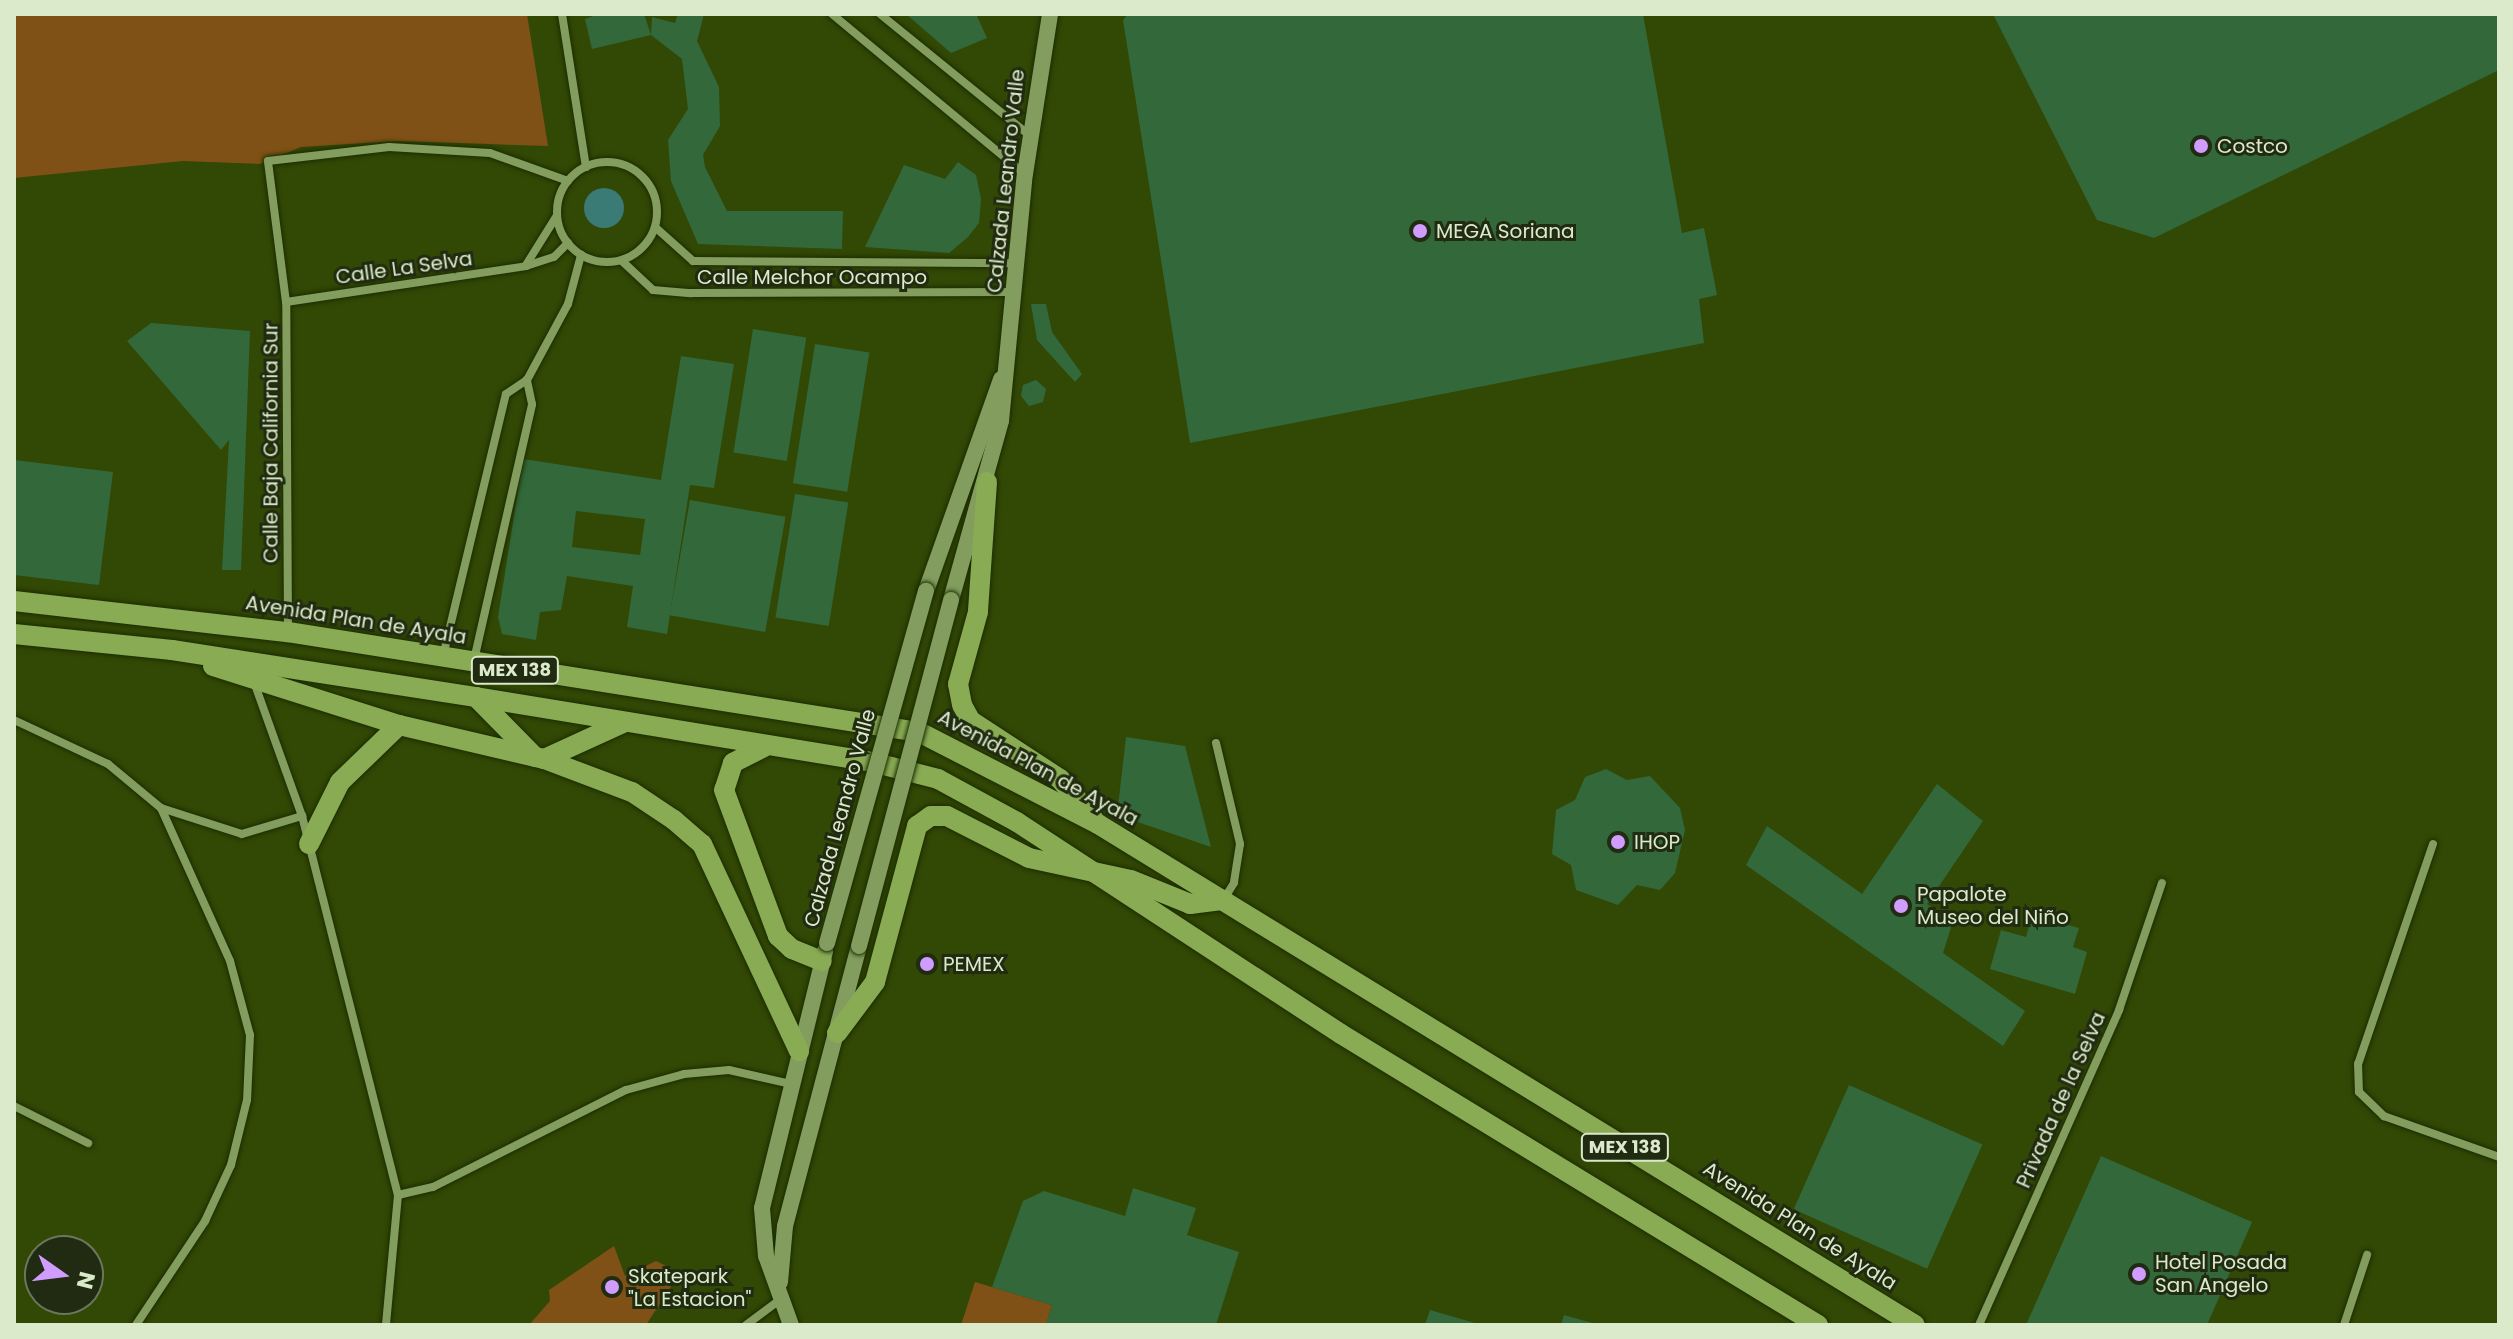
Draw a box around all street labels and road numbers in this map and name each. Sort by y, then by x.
street label: Calzada Leandro Valle [982,68,1030,294]
street label: Calle La Selva [334,247,474,289]
street label: Calle Melchor Ocampo [697,265,927,289]
street label: Calle Baja California Sur [259,323,283,563]
street label: Avenida Plan de Ayala [244,591,468,649]
road number: MEX 138 [469,656,561,684]
street label: Avenida Plan de Ayala [934,705,1142,831]
street label: Calzada Leandro Valle [799,706,881,930]
street label: Privada de la Selva [2011,1008,2111,1192]
road number: MEX 138 [1579,1133,1671,1161]
street label: Avenida Plan de Ayala [1699,1157,1901,1295]

